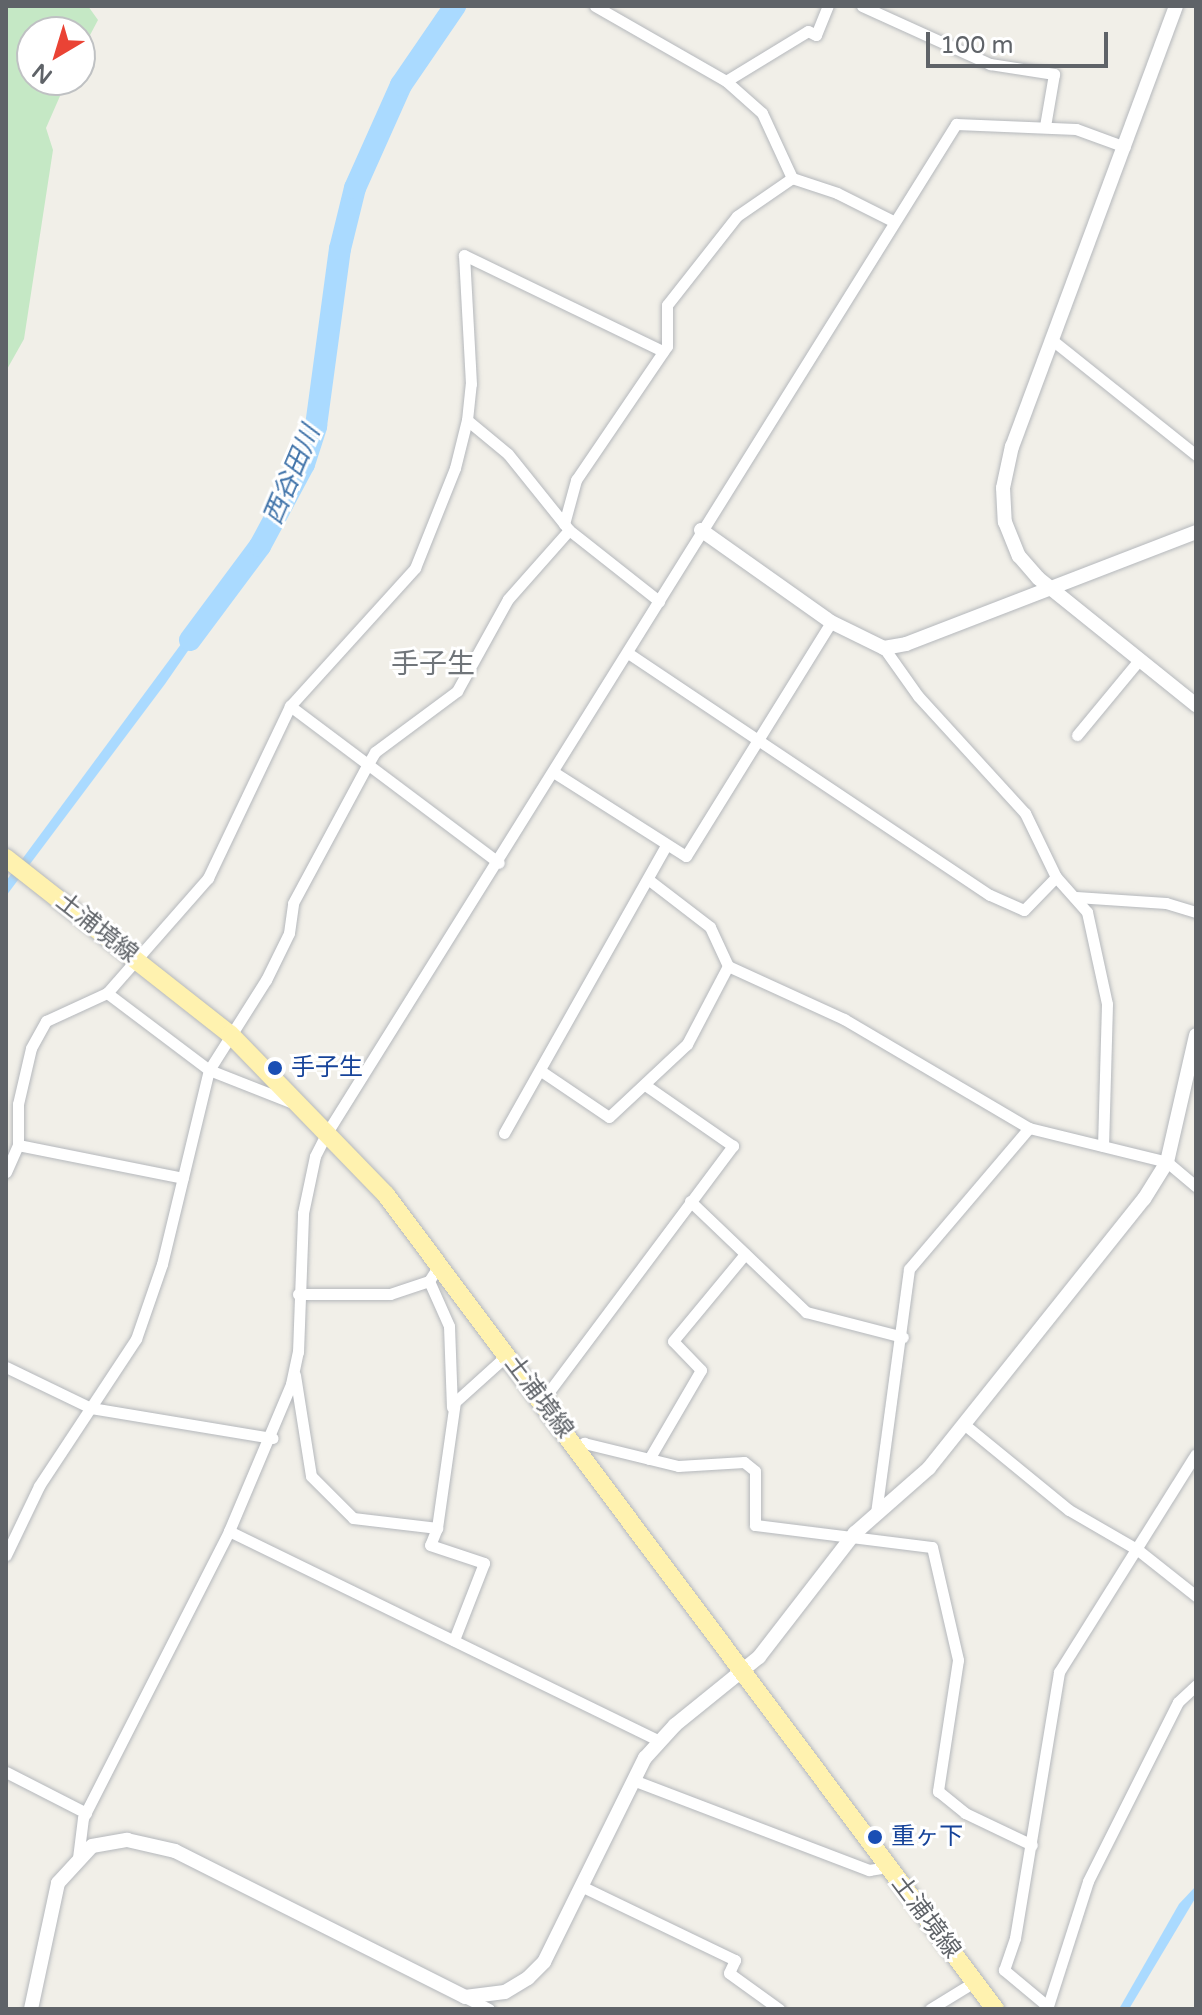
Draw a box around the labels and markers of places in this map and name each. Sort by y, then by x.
place label: 手子生 [291,1054,363,1082]
marker: 手子生 [266,1059,284,1077]
place label: 重ヶ下 [891,1823,963,1851]
marker: 重ヶ下 [866,1828,884,1846]

